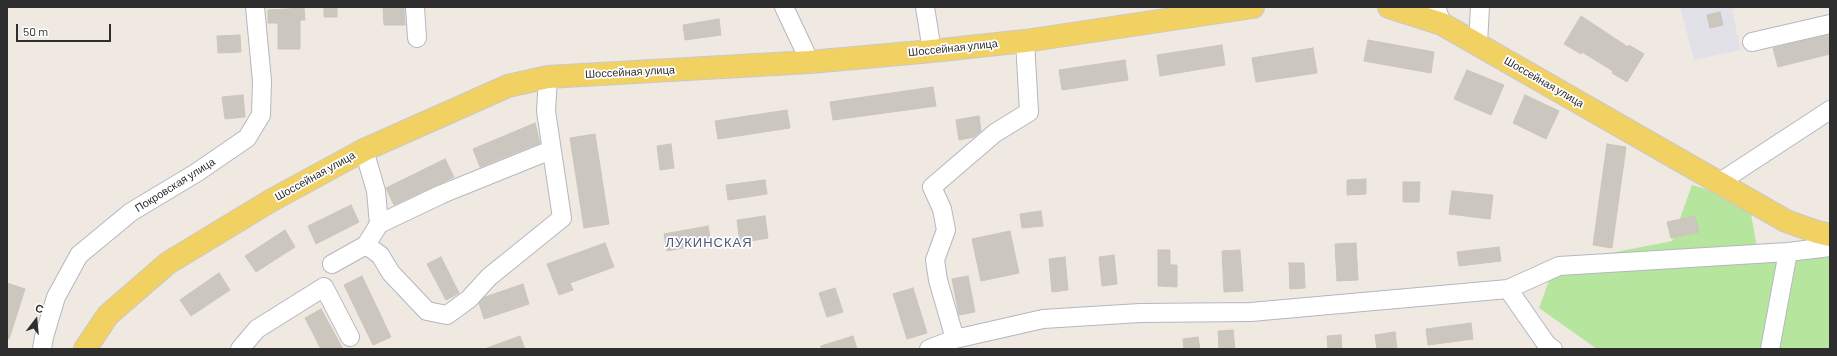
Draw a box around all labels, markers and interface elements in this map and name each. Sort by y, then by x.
scale bar [18,16,113,42]
text: 50 m [23,24,48,38]
street label: Шоссейная улица [908,37,998,59]
street label: Шоссейная улица [1502,54,1586,110]
street label: Шоссейная улица [585,63,675,81]
street label: Шоссейная улица [272,148,358,204]
street label: Покровская улица [133,155,217,215]
district label: ЛУКИНСКАЯ [665,235,753,251]
north arrow [16,300,56,340]
text: С [34,301,45,315]

